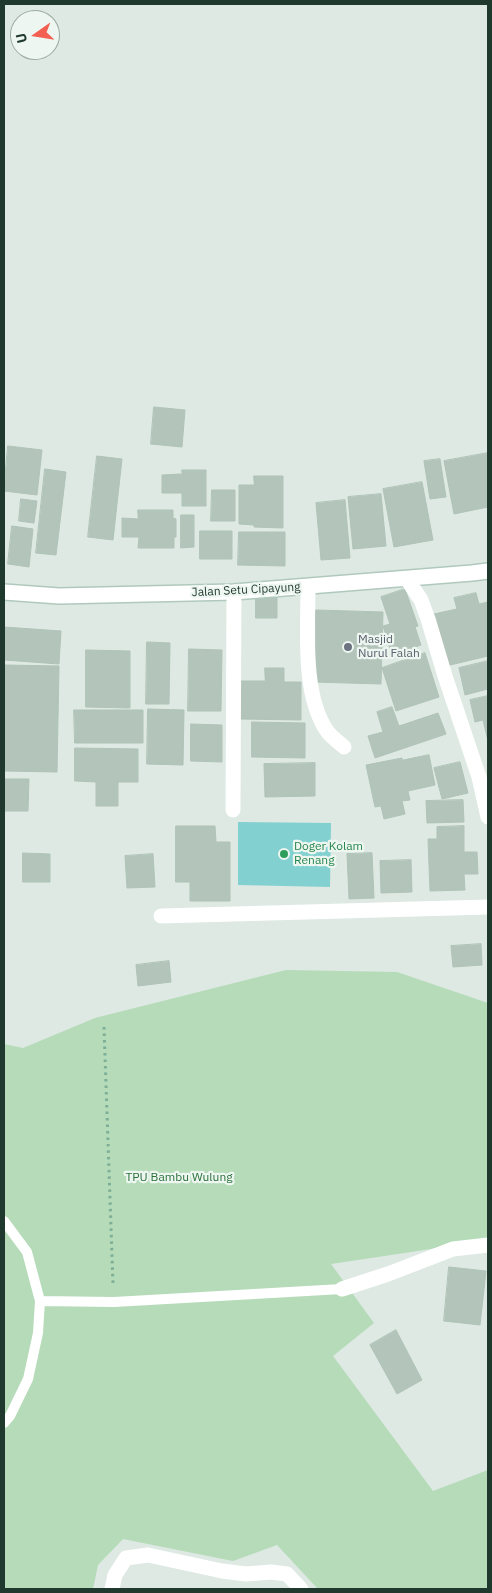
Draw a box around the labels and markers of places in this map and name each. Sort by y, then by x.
place label: Masjid Nurul Falah [358,633,420,661]
marker: Masjid Nurul Falah [342,641,354,653]
place label: Doger Kolam Renang [294,840,363,868]
marker: Doger Kolam Renang [278,848,290,860]

